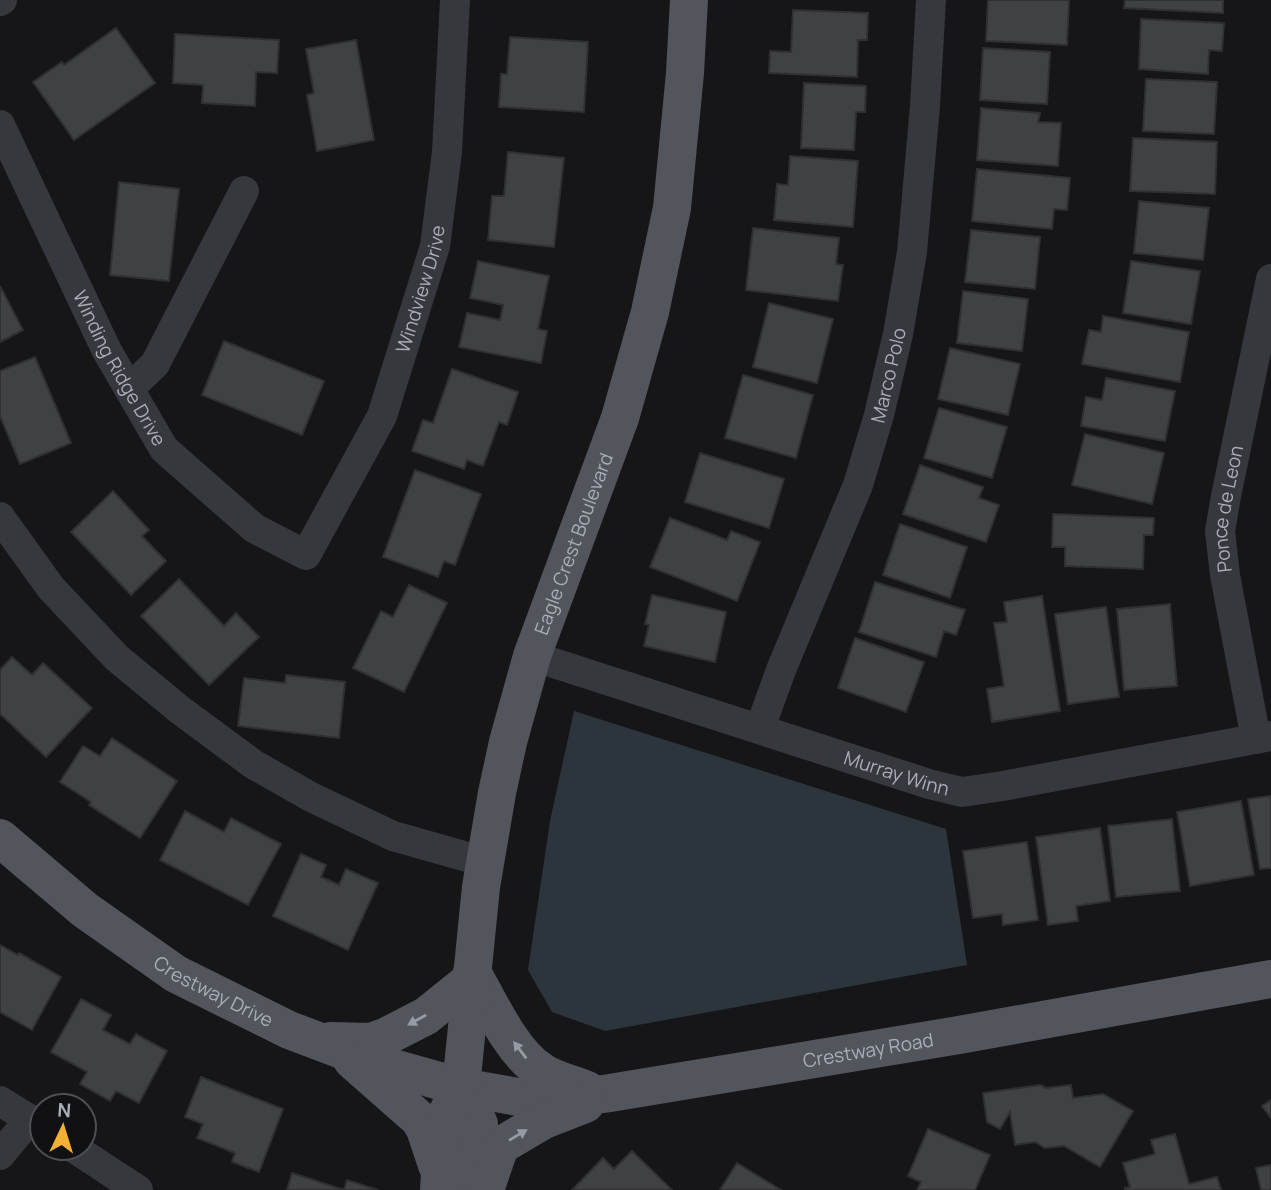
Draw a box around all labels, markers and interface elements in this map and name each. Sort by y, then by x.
street label: Windview Drive [389,224,451,356]
street label: Winding Ridge Drive [67,286,172,451]
street label: Marco Polo [865,326,912,425]
street label: Ponce de Leon [1207,443,1249,574]
street label: Eagle Crest Boulevard [528,449,619,638]
street label: Murray Winn [841,744,952,801]
street label: Crestway Drive [149,949,278,1033]
one-way arrow [407,1014,427,1026]
street label: Crestway Road [801,1026,935,1074]
one-way arrow [513,1041,527,1059]
north arrow [28,1092,98,1162]
text: N [56,1097,72,1123]
one-way arrow [509,1128,528,1141]

